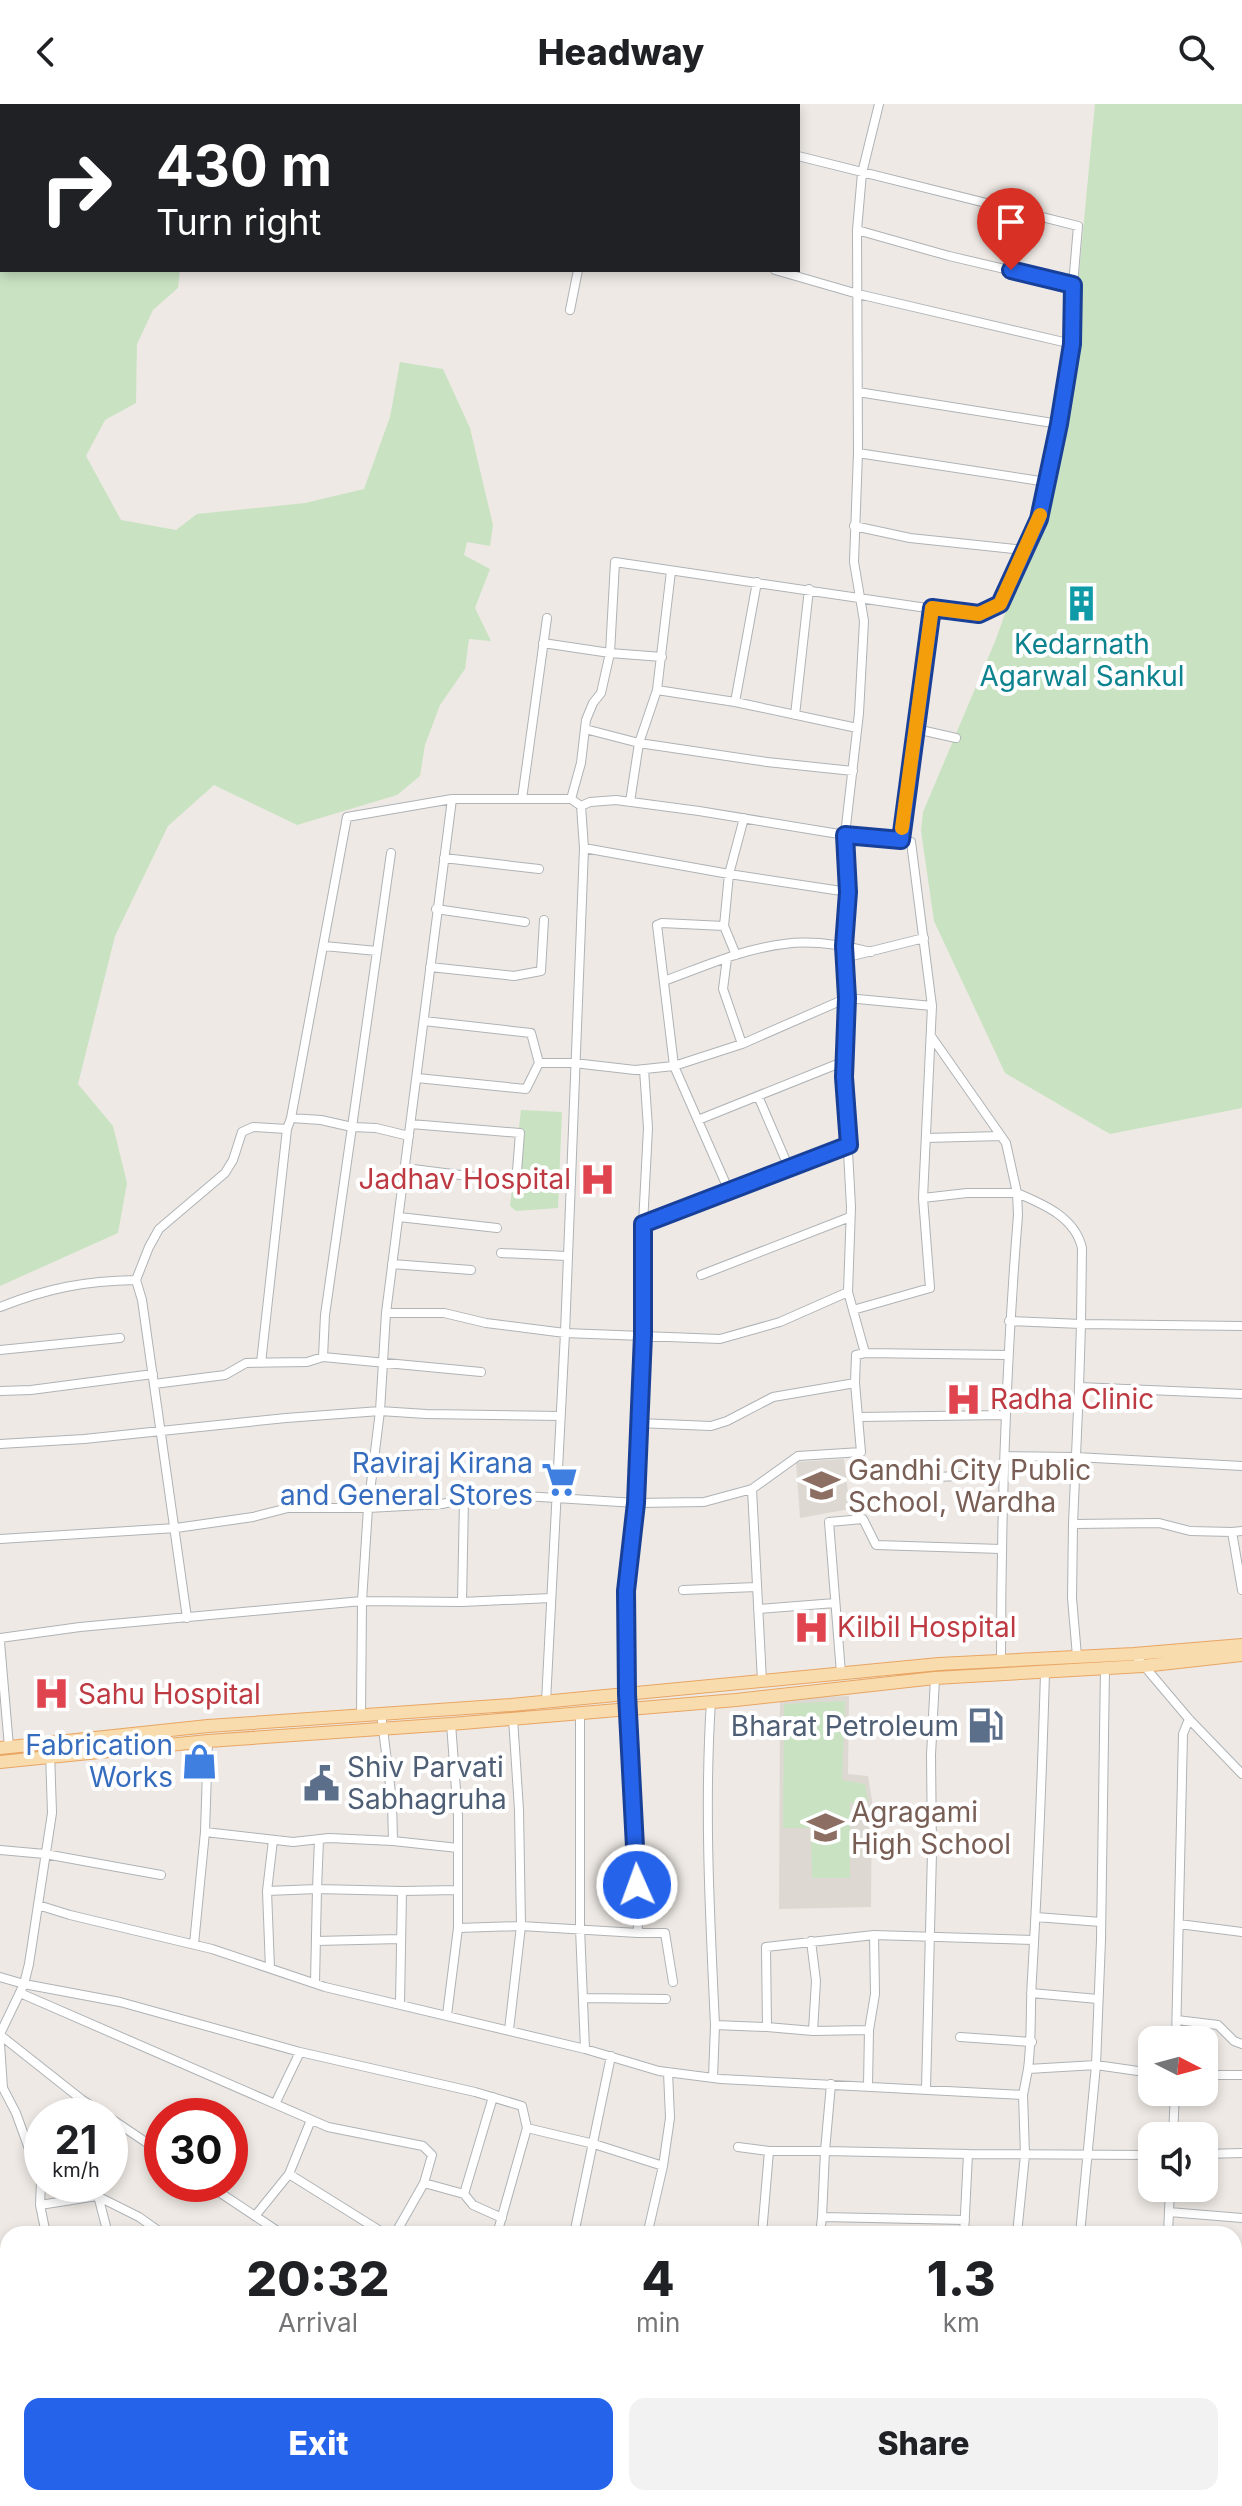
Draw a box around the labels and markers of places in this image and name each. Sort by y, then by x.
pin [977,188,1045,270]
building icon: Kedarnath Agarwal Sankul [1063,585,1101,623]
place label: Kedarnath Agarwal Sankul [979,627,1185,693]
hospital icon: Jadhav Hospital [578,1160,616,1198]
place label: Jadhav Hospital [359,1162,571,1196]
hospital icon: Radha Clinic [945,1380,983,1418]
place label: Radha Clinic [990,1382,1154,1416]
place label: Raviraj Kirana and General Stores [280,1446,533,1512]
place label: Gandhi City Public School, Wardha [848,1453,1091,1519]
supermarket icon: Raviraj Kirana and General Stores [540,1460,578,1498]
school or university icon: Gandhi City Public School, Wardha [803,1467,841,1505]
hospital icon: Kilbil Hospital [792,1608,830,1646]
place label: Kilbil Hospital [837,1610,1017,1644]
hospital icon: Sahu Hospital [33,1675,71,1713]
place label: Sahu Hospital [78,1677,261,1711]
fuel station icon: Bharat Petroleum [966,1707,1004,1745]
place label: Bharat Petroleum [731,1709,959,1743]
place label: Fabrication Works [25,1728,173,1794]
shop icon: Fabrication Works [180,1742,218,1780]
place label: Shiv Parvati Sabhagruha [347,1750,507,1816]
public building icon: Shiv Parvati Sabhagruha [302,1764,340,1802]
place label: Agragami High School [851,1795,1011,1861]
school or university icon: Agragami High School [806,1809,844,1847]

